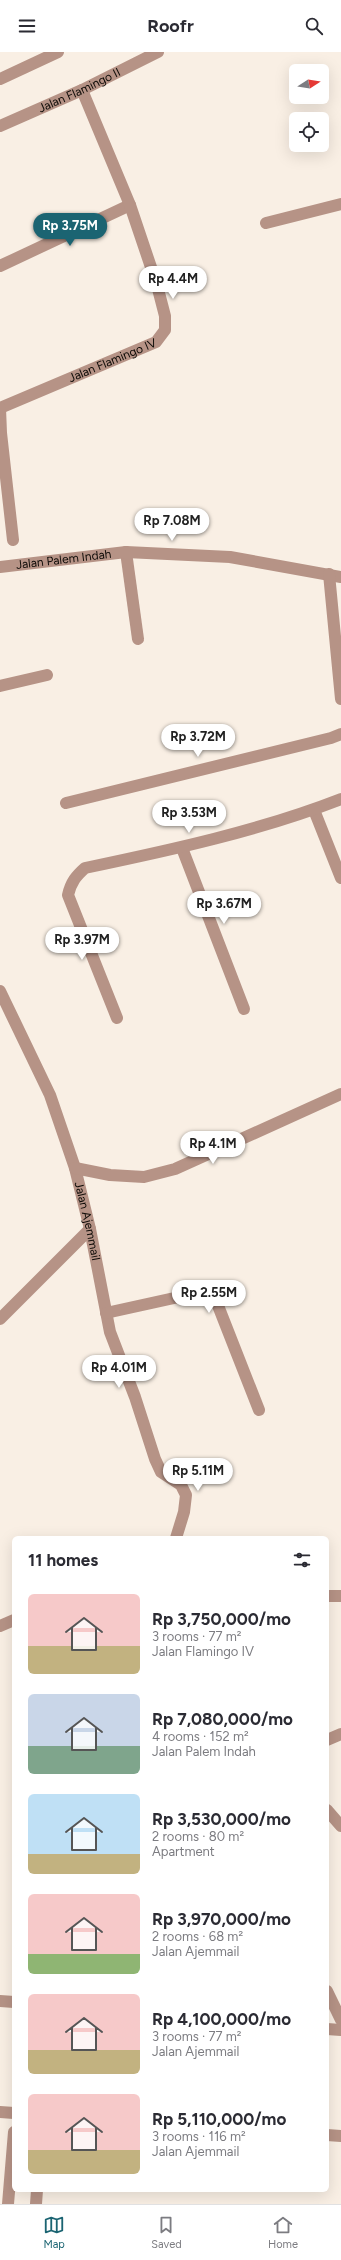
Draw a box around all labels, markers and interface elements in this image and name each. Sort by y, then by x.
icon: menu [16,15,38,37]
text: Roofr [147,15,194,37]
icon: search [303,15,325,37]
north arrow [289,64,329,104]
map controls [289,64,329,152]
street label: Jalan Flamingo II [36,65,123,115]
button: locate [289,112,329,152]
pin: Rp 3.75M [29,213,111,247]
text: Rp 3.75M [42,218,98,233]
pin: Rp 4.4M [136,266,210,300]
text: Rp 4.4M [148,271,198,286]
street label: Jalan Flamingo IV [66,335,159,385]
pin: Rp 7.08M [131,508,213,542]
text: Rp 7.08M [143,513,201,528]
street label: Jalan Palem Indah [15,547,112,572]
pin: Rp 3.72M [157,724,239,758]
text: Rp 3.72M [170,729,226,744]
pin: Rp 3.53M [148,800,230,834]
text: Rp 3.53M [161,805,217,820]
pin: Rp 3.67M [183,891,265,925]
text: Rp 3.67M [196,896,252,911]
pin: Rp 3.97M [41,927,123,961]
text: Rp 3.97M [54,932,110,947]
pin: Rp 4.1M [176,1131,250,1165]
text: Rp 4.1M [189,1136,237,1151]
street label: Jalan Ajemmail [72,1180,103,1262]
pin: Rp 2.55M [168,1280,250,1314]
text: Rp 2.55M [181,1285,237,1300]
pin: Rp 4.01M [78,1355,160,1389]
text: Rp 4.01M [91,1360,147,1375]
pin: Rp 5.11M [157,1458,239,1492]
text: Rp 5.11M [172,1463,224,1478]
icon: filters [291,1549,313,1571]
text: 11 homes [28,1550,98,1570]
text: Rp 3,750,000/mo [152,1609,291,1629]
icon: home [60,1610,108,1658]
text: 3 rooms · 77 m² [152,1629,242,1644]
text: Jalan Flamingo IV [152,1644,254,1659]
text: Rp 7,080,000/mo [152,1709,293,1729]
icon: home [60,1710,108,1758]
text: 4 rooms · 152 m² [152,1729,249,1744]
text: Jalan Palem Indah [152,1744,256,1759]
text: Rp 3,530,000/mo [152,1809,291,1829]
icon: home [60,1810,108,1858]
text: 2 rooms · 80 m² [152,1829,244,1844]
text: Apartment [152,1844,215,1859]
text: Rp 3,970,000/mo [152,1909,291,1929]
icon: home [60,1910,108,1958]
text: 2 rooms · 68 m² [152,1929,243,1944]
text: Jalan Ajemmail [152,1944,239,1959]
text: Rp 4,100,000/mo [152,2009,291,2029]
icon: home [60,2010,108,2058]
text: 3 rooms · 77 m² [152,2029,242,2044]
text: Jalan Ajemmail [152,2044,239,2059]
text: Rp 5,110,000/mo [152,2109,286,2129]
icon: home [60,2110,108,2158]
text: 3 rooms · 116 m² [152,2129,246,2144]
text: Jalan Ajemmail [152,2144,239,2159]
tab: Map [43,2214,65,2251]
tab: Saved [151,2214,182,2251]
tab: Home [268,2214,298,2251]

